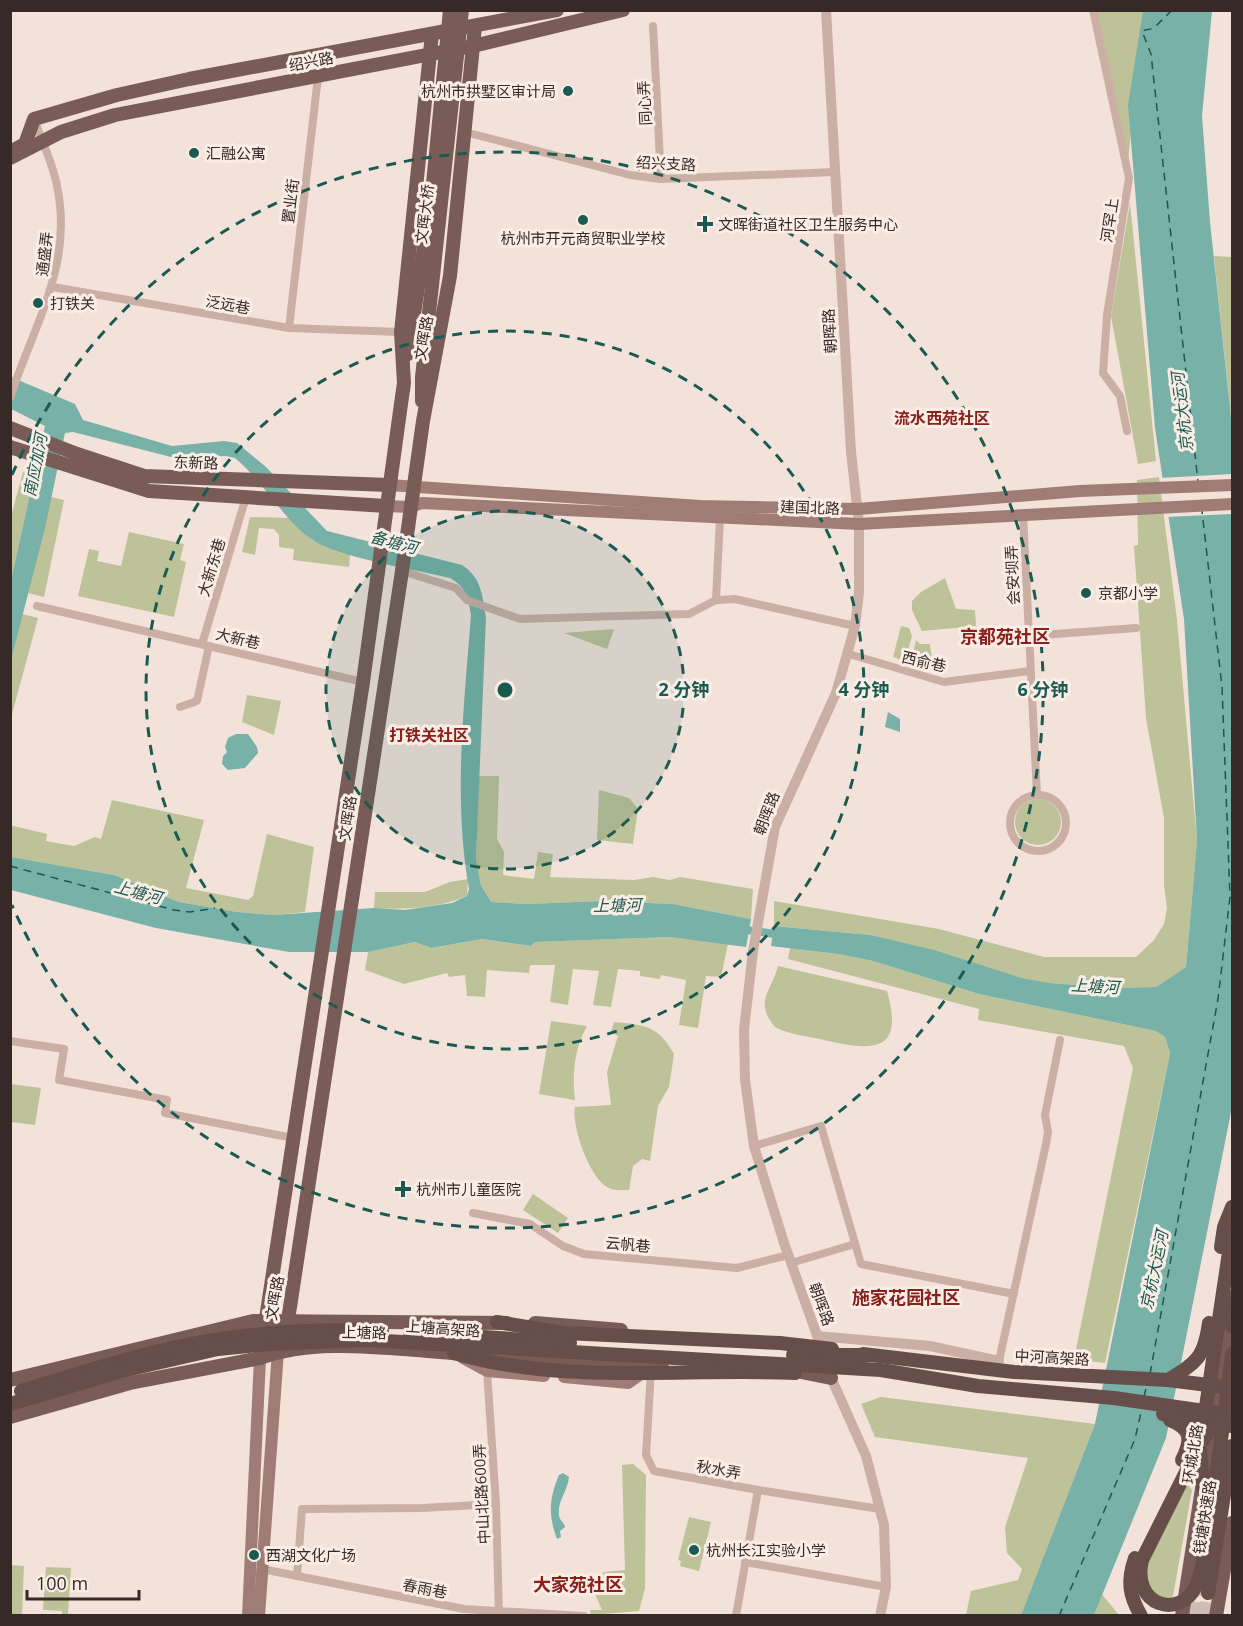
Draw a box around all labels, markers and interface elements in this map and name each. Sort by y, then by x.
street label: 绍兴路 [287,47,335,75]
street label: 同心弄 [633,80,655,126]
place label: 杭州市拱墅区审计局 [421,81,556,101]
marker: 杭州市拱墅区审计局 [561,84,575,98]
place label: 汇融公寓 [206,143,266,163]
marker: 汇融公寓 [187,146,201,160]
street label: 绍兴支路 [636,151,696,175]
street label: 置业街 [277,177,303,225]
street label: 文晖大桥 [410,183,438,245]
street label: 河罕上 [1096,196,1122,244]
marker: 杭州市开元商贸职业学校 [576,213,590,227]
place label: 文晖街道社区卫生服务中心 [718,214,898,234]
marker: 文晖街道社区卫生服务中心 [696,215,714,233]
place label: 杭州市开元商贸职业学校 [500,228,666,248]
street label: 通盛弄 [31,230,57,278]
street label: 泛远巷 [204,290,252,318]
place label: 打铁关 [50,293,95,313]
marker: 打铁关 [31,296,45,310]
street label: 朝晖路 [818,308,840,354]
street label: 文晖路 [409,314,437,362]
water label: 京杭大运河 [1166,368,1198,453]
district label: 流水西苑社区 [894,407,990,429]
water label: 南应加河 [18,429,52,499]
street label: 东新路 [173,451,219,473]
street label: 建国北路 [780,496,840,518]
water label: 备塘河 [368,525,423,560]
street label: 大新东巷 [193,535,229,599]
street label: 会安坝弄 [1000,545,1024,605]
place label: 京都小学 [1098,583,1158,603]
marker: 京都小学 [1079,586,1093,600]
street label: 大新巷 [214,623,262,653]
district label: 京都苑社区 [960,624,1050,648]
street label: 西俞巷 [900,646,948,676]
text: 2 分钟 [659,677,709,701]
text: 4 分钟 [839,677,889,701]
text: 6 分钟 [1018,677,1068,701]
centre of rings [495,680,515,700]
district label: 打铁关社区 [389,724,469,746]
street label: 朝晖路 [749,788,783,838]
street label: 文晖路 [334,794,360,842]
water label: 上塘河 [112,875,167,910]
water label: 上塘河 [593,894,644,916]
water label: 上塘河 [1070,974,1123,998]
place label: 杭州市儿童医院 [416,1179,521,1199]
marker: 杭州市儿童医院 [394,1180,412,1198]
water label: 京杭大运河 [1135,1226,1174,1311]
street label: 云帆巷 [605,1232,651,1256]
street label: 文晖路 [260,1274,288,1322]
street label: 朝晖路 [805,1279,839,1329]
district label: 施家花园社区 [852,1285,960,1309]
street label: 上塘高架路 [405,1315,481,1341]
street label: 上塘路 [341,1322,387,1342]
street label: 中河高架路 [1014,1345,1090,1369]
street label: 环城北路 [1177,1423,1207,1485]
street label: 中山北路600弄 [468,1443,494,1545]
street label: 秋水弄 [695,1455,743,1483]
street label: 钱塘快速路 [1188,1478,1220,1556]
place label: 杭州长江实验小学 [706,1540,826,1560]
marker: 杭州长江实验小学 [687,1543,701,1557]
place label: 西湖文化广场 [266,1545,356,1565]
marker: 西湖文化广场 [247,1548,261,1562]
scale bar [27,1563,140,1601]
text: 100 m [36,1571,88,1595]
district label: 大家苑社区 [533,1572,623,1596]
street label: 春雨巷 [401,1574,449,1602]

